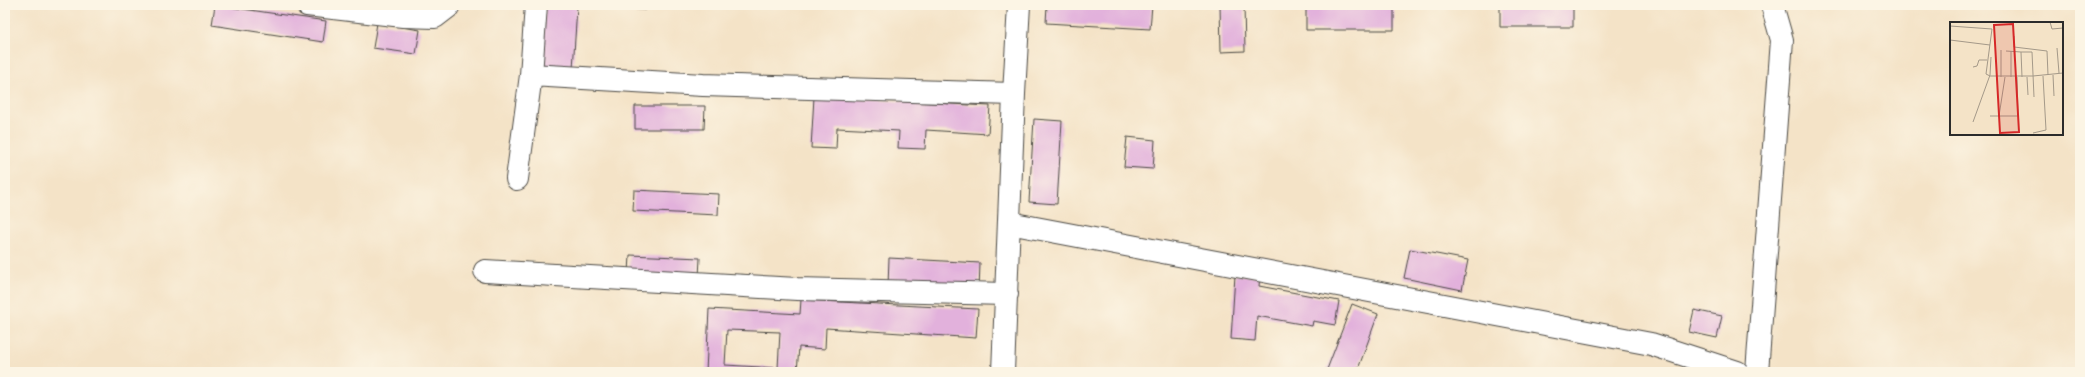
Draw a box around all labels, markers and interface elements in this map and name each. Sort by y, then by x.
inset map [1950,22,2063,135]

